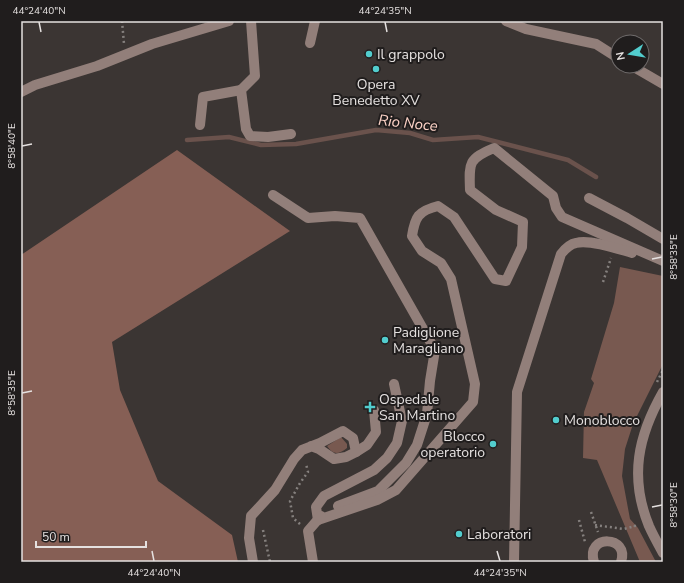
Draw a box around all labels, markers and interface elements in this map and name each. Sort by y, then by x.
text: 44°24'40"N [12,4,66,18]
text: 44°24'35"N [358,4,412,18]
north arrow [610,34,650,74]
place label: Il grappolo [377,45,445,64]
marker: Il grappolo [364,49,374,59]
text: N [613,50,629,62]
marker: Opera Benedetto XV [371,64,381,74]
place label: Opera Benedetto XV [332,75,420,110]
water label: Rio Noce [377,110,439,136]
text: 8°58'40"E [5,123,19,169]
text: 8°58'35"E [667,234,681,280]
place label: Padiglione Maragliano [393,323,464,358]
marker: Padiglione Maragliano [380,335,390,345]
text: 8°58'35"E [5,370,19,416]
place label: Ospedale San Martino [379,390,455,425]
marker: Ospedale San Martino [364,401,376,413]
place label: Monoblocco [564,411,640,430]
marker: Monoblocco [551,415,561,425]
place label: Blocco operatorio [421,427,485,462]
marker: Blocco operatorio [488,439,498,449]
text: 8°58'30"E [667,482,681,528]
scale bar [36,523,146,549]
place label: Laboratori [467,525,531,544]
text: 50 m [42,529,70,545]
marker: Laboratori [454,529,464,539]
text: 44°24'40"N [127,566,181,580]
text: 44°24'35"N [473,566,527,580]

